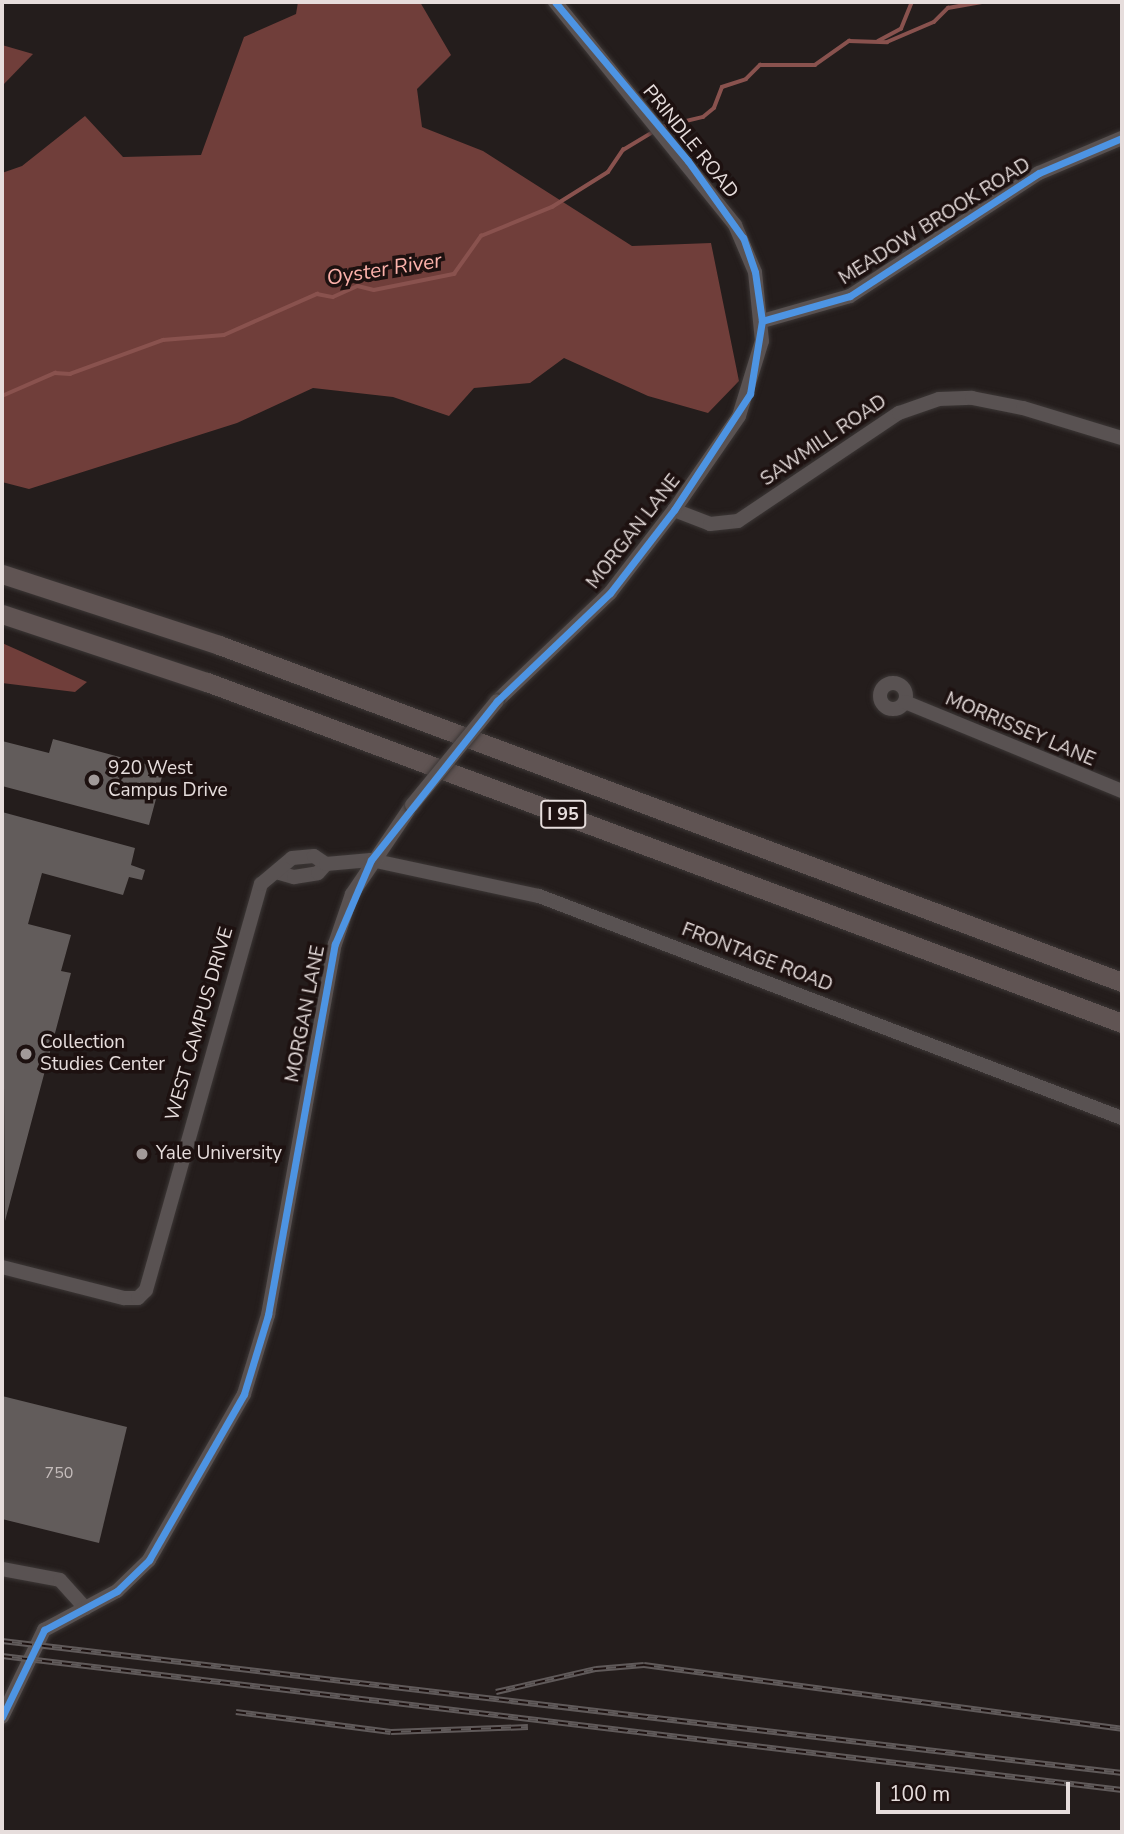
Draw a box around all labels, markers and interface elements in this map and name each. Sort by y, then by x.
street label: PRINDLE ROAD [637,81,743,203]
street label: MEADOW BROOK ROAD [835,154,1035,290]
water label: Oyster River [325,247,443,291]
street label: SAWMILL ROAD [757,390,891,492]
street label: MORGAN LANE [582,470,686,594]
street label: MORRISSEY LANE [942,688,1098,772]
place label: 920 West Campus Drive [108,758,228,802]
marker: 920 West Campus Drive [86,772,102,788]
road number: I 95 [538,800,588,828]
street label: FRONTAGE ROAD [678,919,836,997]
street label: WEST CAMPUS DRIVE [161,925,239,1123]
street label: MORGAN LANE [282,944,330,1084]
place label: Collection Studies Center [40,1032,165,1076]
marker: Collection Studies Center [18,1046,34,1062]
place label: Yale University [156,1143,282,1165]
marker: Yale University [134,1146,150,1162]
house number: 750 [45,1463,73,1483]
scale bar [879,1768,1073,1812]
text: 100 m [889,1780,950,1808]

